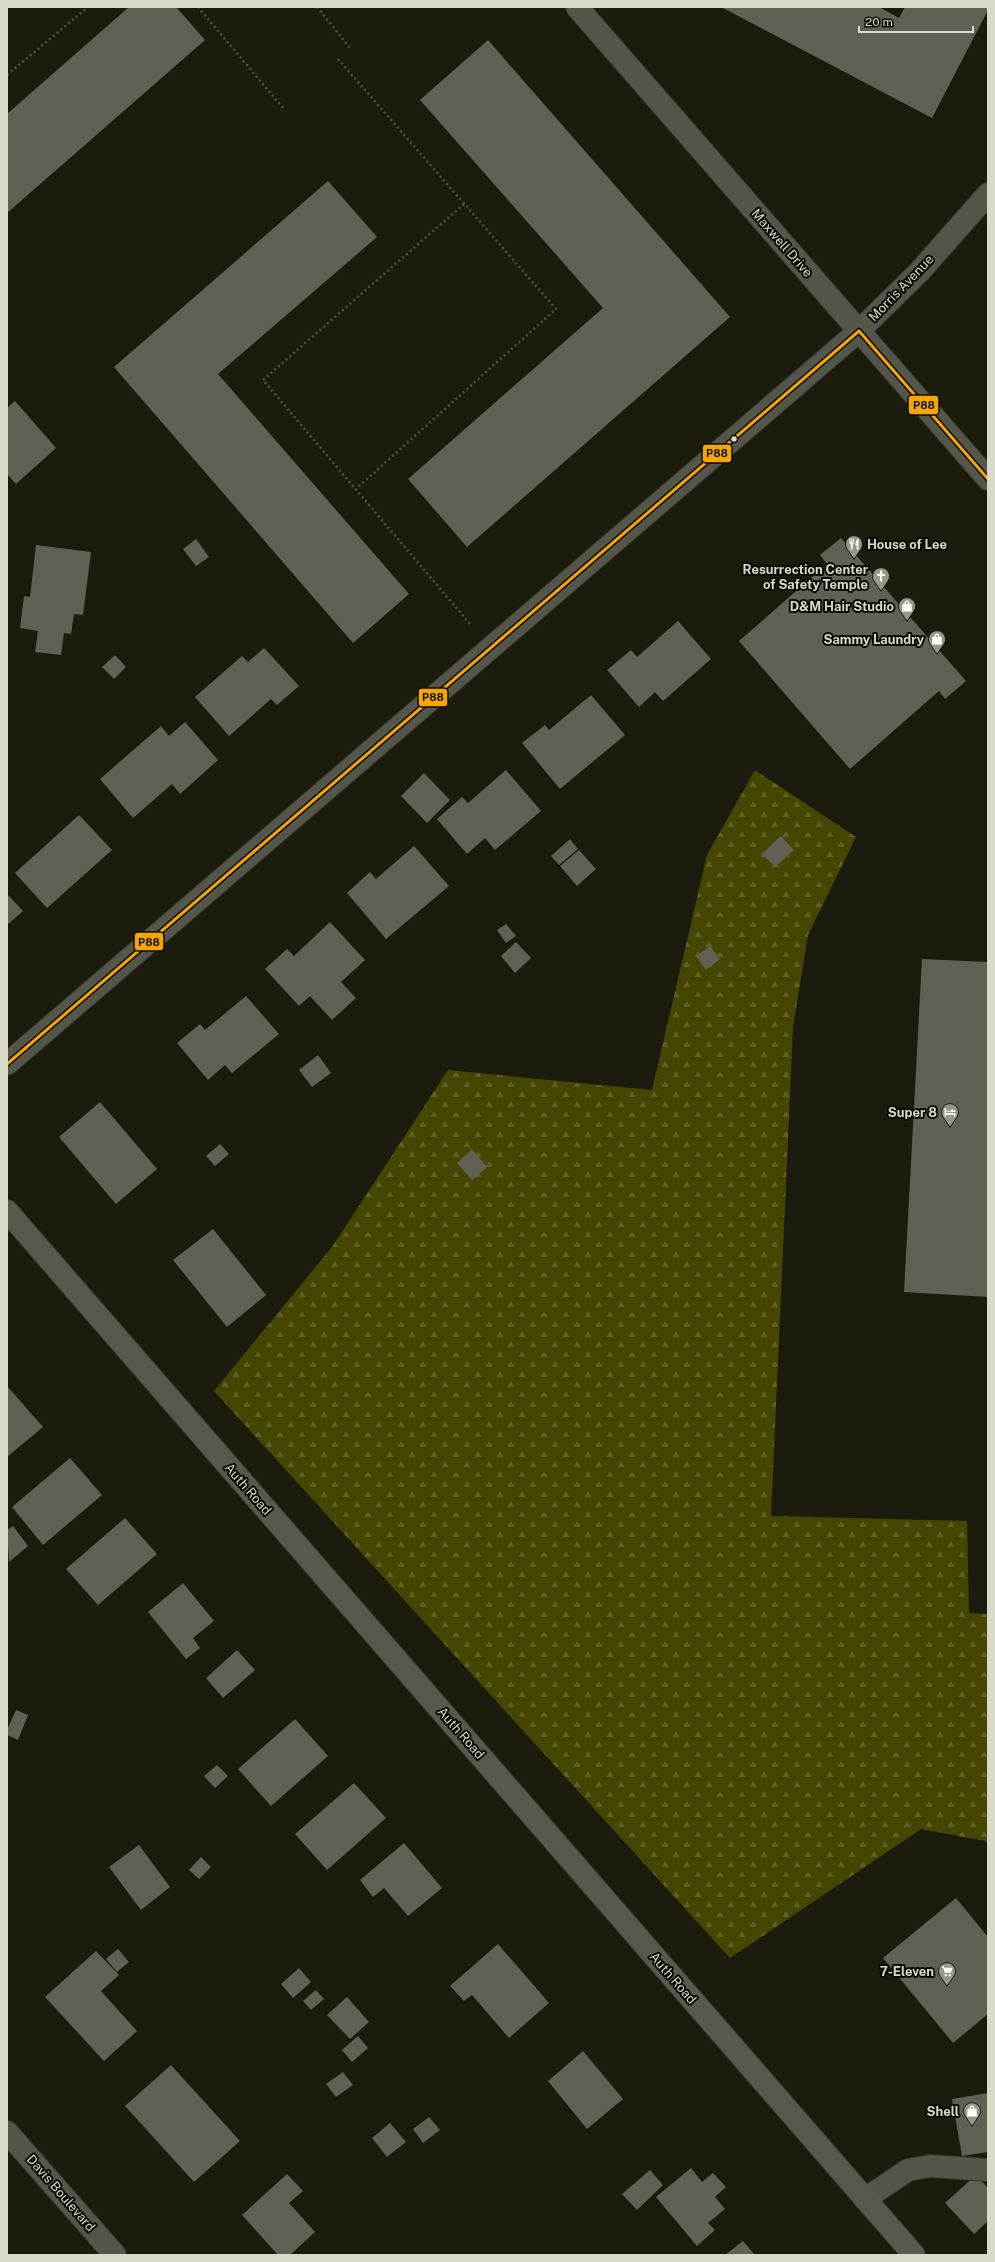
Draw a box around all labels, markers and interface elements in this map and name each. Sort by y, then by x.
scale bar [859,8,973,34]
text: 20 m [865,15,893,29]
street label: Maxwell Drive [748,206,816,280]
street label: Morris Avenue [866,252,936,324]
line badge: P88 [908,395,939,415]
text: P88 [913,399,935,411]
unlabelled marker [729,434,739,444]
line badge: P88 [702,444,732,463]
text: P88 [706,447,728,459]
restaurant icon: House of Lee [844,534,864,559]
place label: House of Lee [867,537,947,552]
place label: Resurrection Center of Safety Temple [743,562,869,592]
church icon: Resurrection Center of Safety Temple [871,566,891,591]
shop icon: D&M Hair Studio [897,596,917,621]
place label: D&M Hair Studio [790,599,894,614]
shop icon: Sammy Laundry [927,629,947,654]
place label: Sammy Laundry [823,632,925,647]
line badge: P88 [418,688,448,707]
text: P88 [422,691,444,703]
line badge: P88 [134,932,164,951]
text: P88 [138,936,160,948]
hotel icon: Super 8 [940,1102,960,1127]
place label: Super 8 [888,1105,937,1120]
street label: Auth Road [222,1460,274,1518]
street label: Auth Road [435,1704,487,1762]
street label: Auth Road [647,1949,699,2007]
supermarket icon: 7-Eleven [937,1961,957,1986]
place label: 7-Eleven [880,1964,934,1979]
shop icon: Shell [962,2101,982,2126]
place label: Shell [926,2104,959,2119]
street label: Davis Boulevard [24,2152,98,2234]

